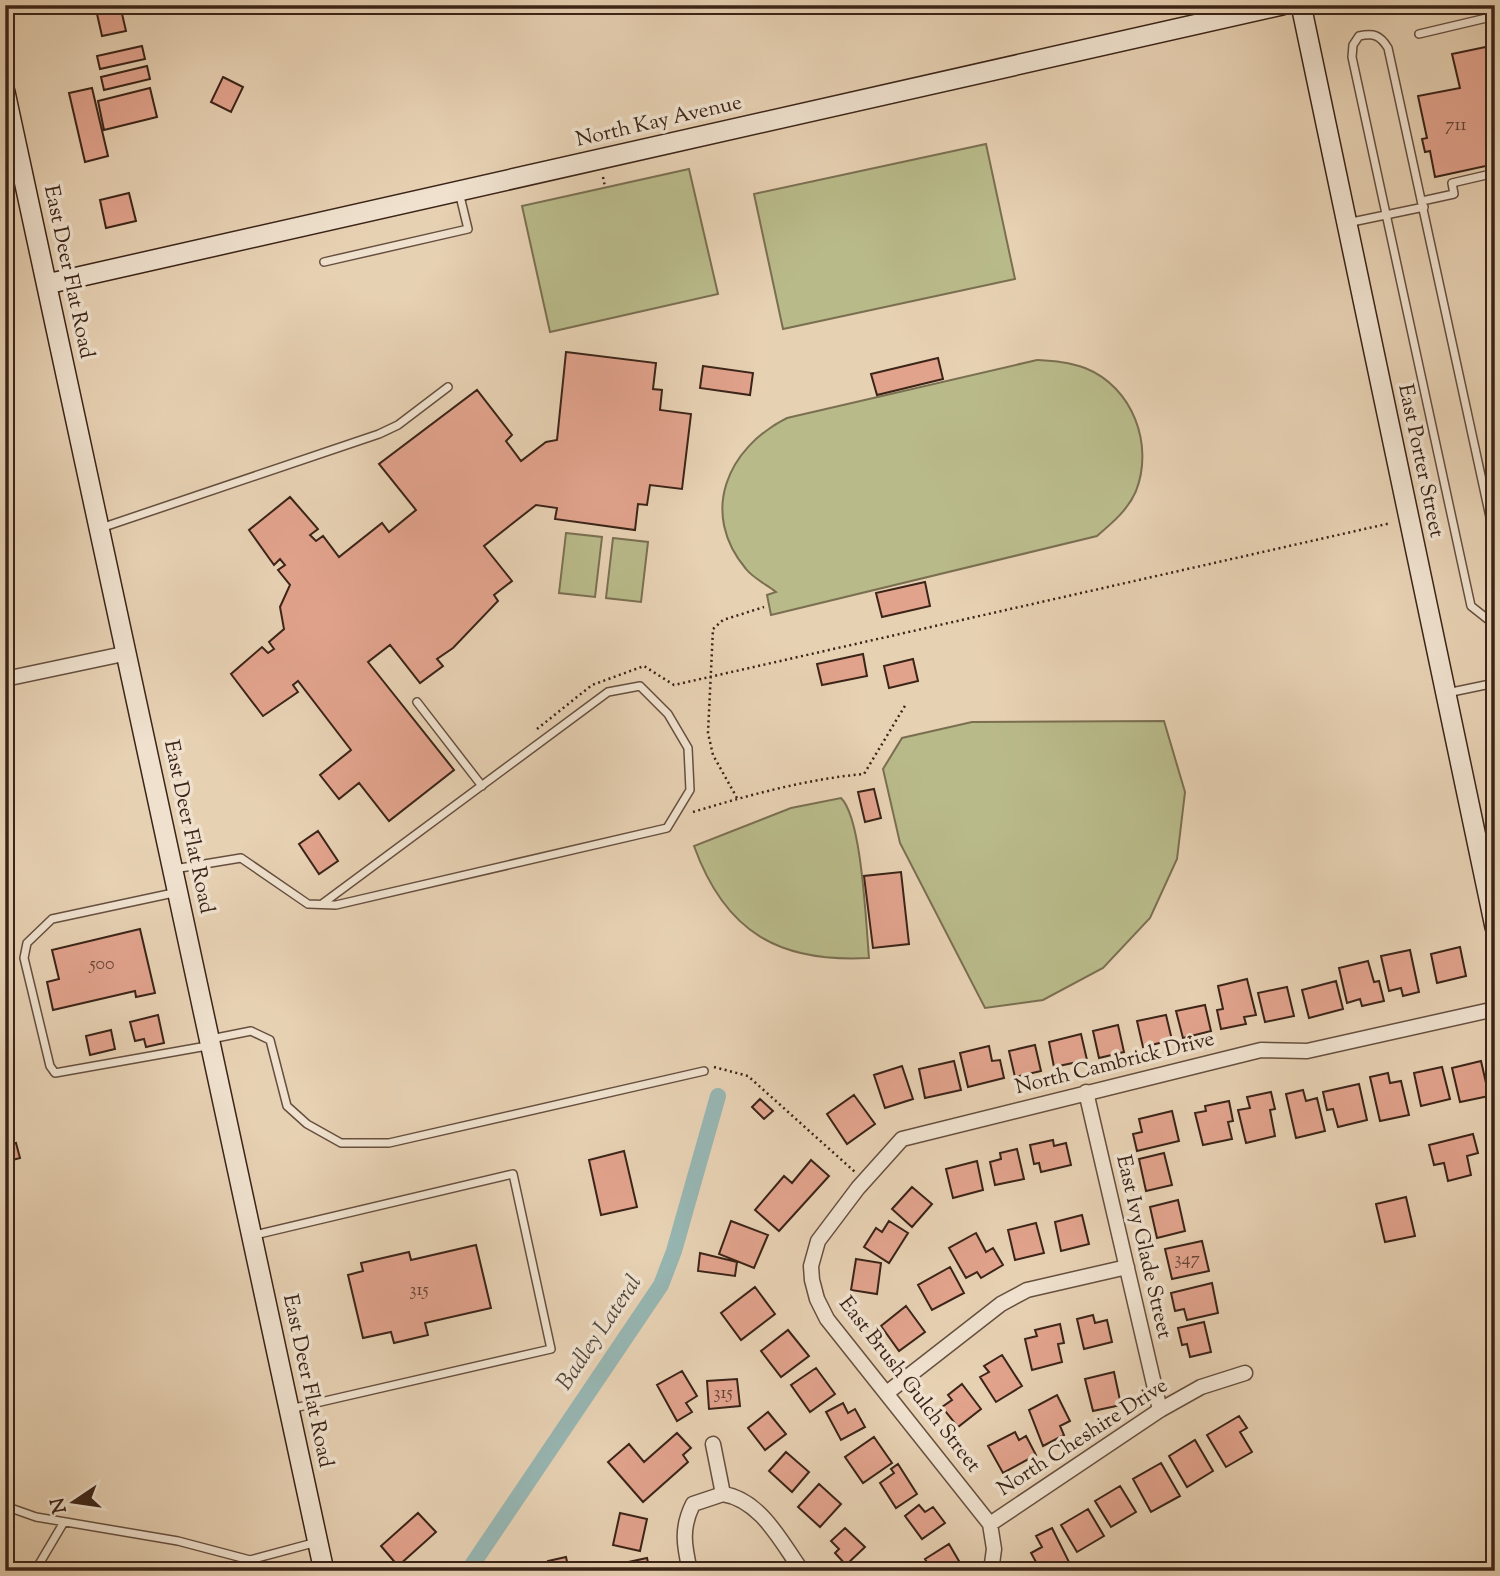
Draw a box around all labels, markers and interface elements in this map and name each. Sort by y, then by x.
street label: North Kay Avenue [573,88,745,156]
house number: 711 [1445,113,1467,139]
street label: East Deer Flat Road [35,182,101,362]
street label: East Porter Street [1389,382,1451,540]
street label: East Deer Flat Road [155,737,221,917]
house number: 500 [88,952,115,978]
street label: North Cambrick Drive [1012,1025,1218,1103]
street label: East Ivy Glade Street [1107,1152,1179,1342]
house number: 347 [1174,1247,1200,1273]
water label: Badley Lateral [549,1269,651,1397]
house number: 315 [409,1278,429,1304]
street label: East Deer Flat Road [274,1291,340,1471]
street label: East Brush Gulch Street [831,1291,987,1479]
street label: North Cheshire Drive [992,1372,1174,1504]
house number: 315 [713,1381,733,1407]
north arrow [38,1468,108,1538]
text: N [45,1495,75,1516]

